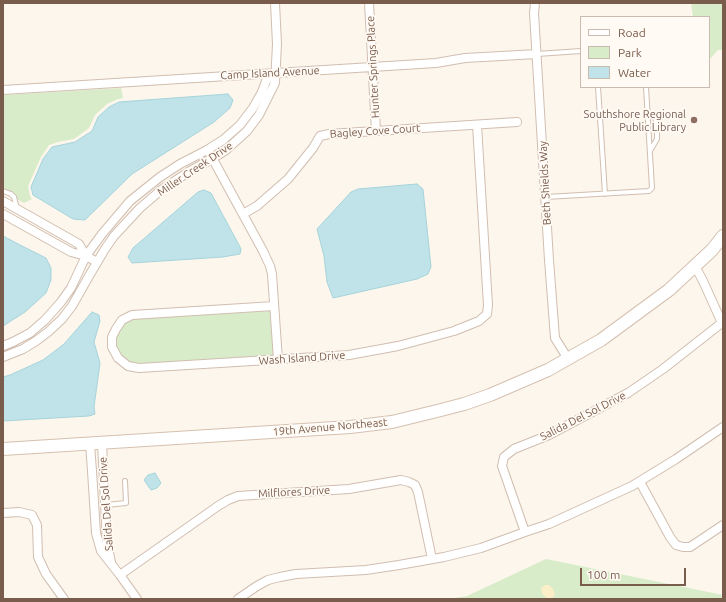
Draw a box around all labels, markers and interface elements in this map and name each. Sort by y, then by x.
street label: Hunter Springs Place [364,15,382,119]
legend [580,16,710,88]
text: Road [618,26,646,39]
text: Park [618,46,642,59]
street label: Camp Island Avenue [220,64,320,82]
text: Water [618,66,651,79]
place label: Southshore Regional Public Library [584,107,686,133]
marker: Southshore Regional Public Library [689,115,699,125]
street label: Bagley Cove Court [329,121,421,141]
street label: Miller Creek Drive [155,139,235,199]
street label: Beth Shields Way [536,140,554,226]
street label: Wash Island Drive [258,348,346,368]
street label: Salida Del Sol Drive [538,389,628,443]
street label: 19th Avenue Northeast [272,415,388,439]
street label: Salida Del Sol Drive [96,456,116,552]
street label: Milflores Drive [258,484,330,500]
scale bar [582,560,688,586]
text: 100 m [587,568,620,581]

